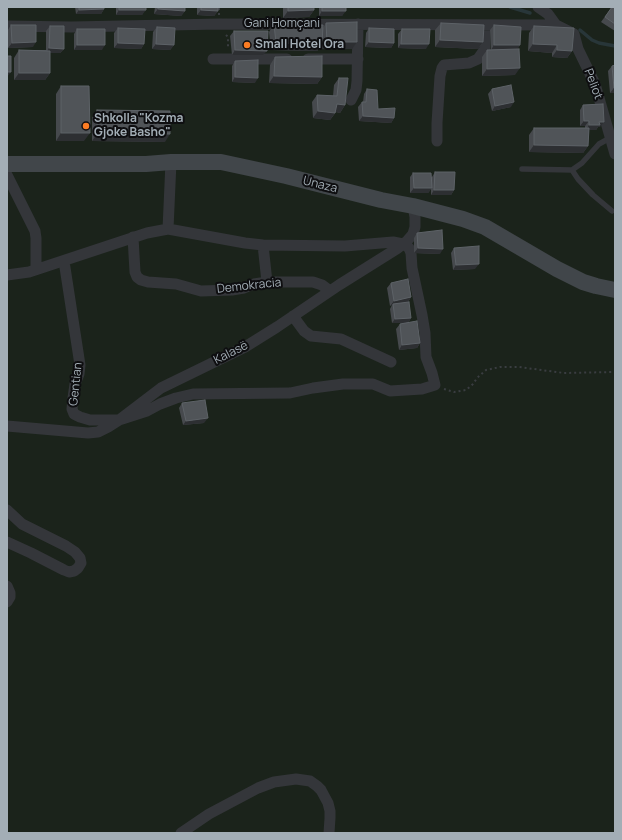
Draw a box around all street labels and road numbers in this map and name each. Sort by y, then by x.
street label: Gani Homçani [244,17,320,31]
street label: Peliot [581,67,605,101]
street label: Unaza [301,174,339,196]
street label: Demokracia [216,275,282,297]
street label: Kalasë [211,338,251,368]
street label: Gentian [67,361,85,407]

